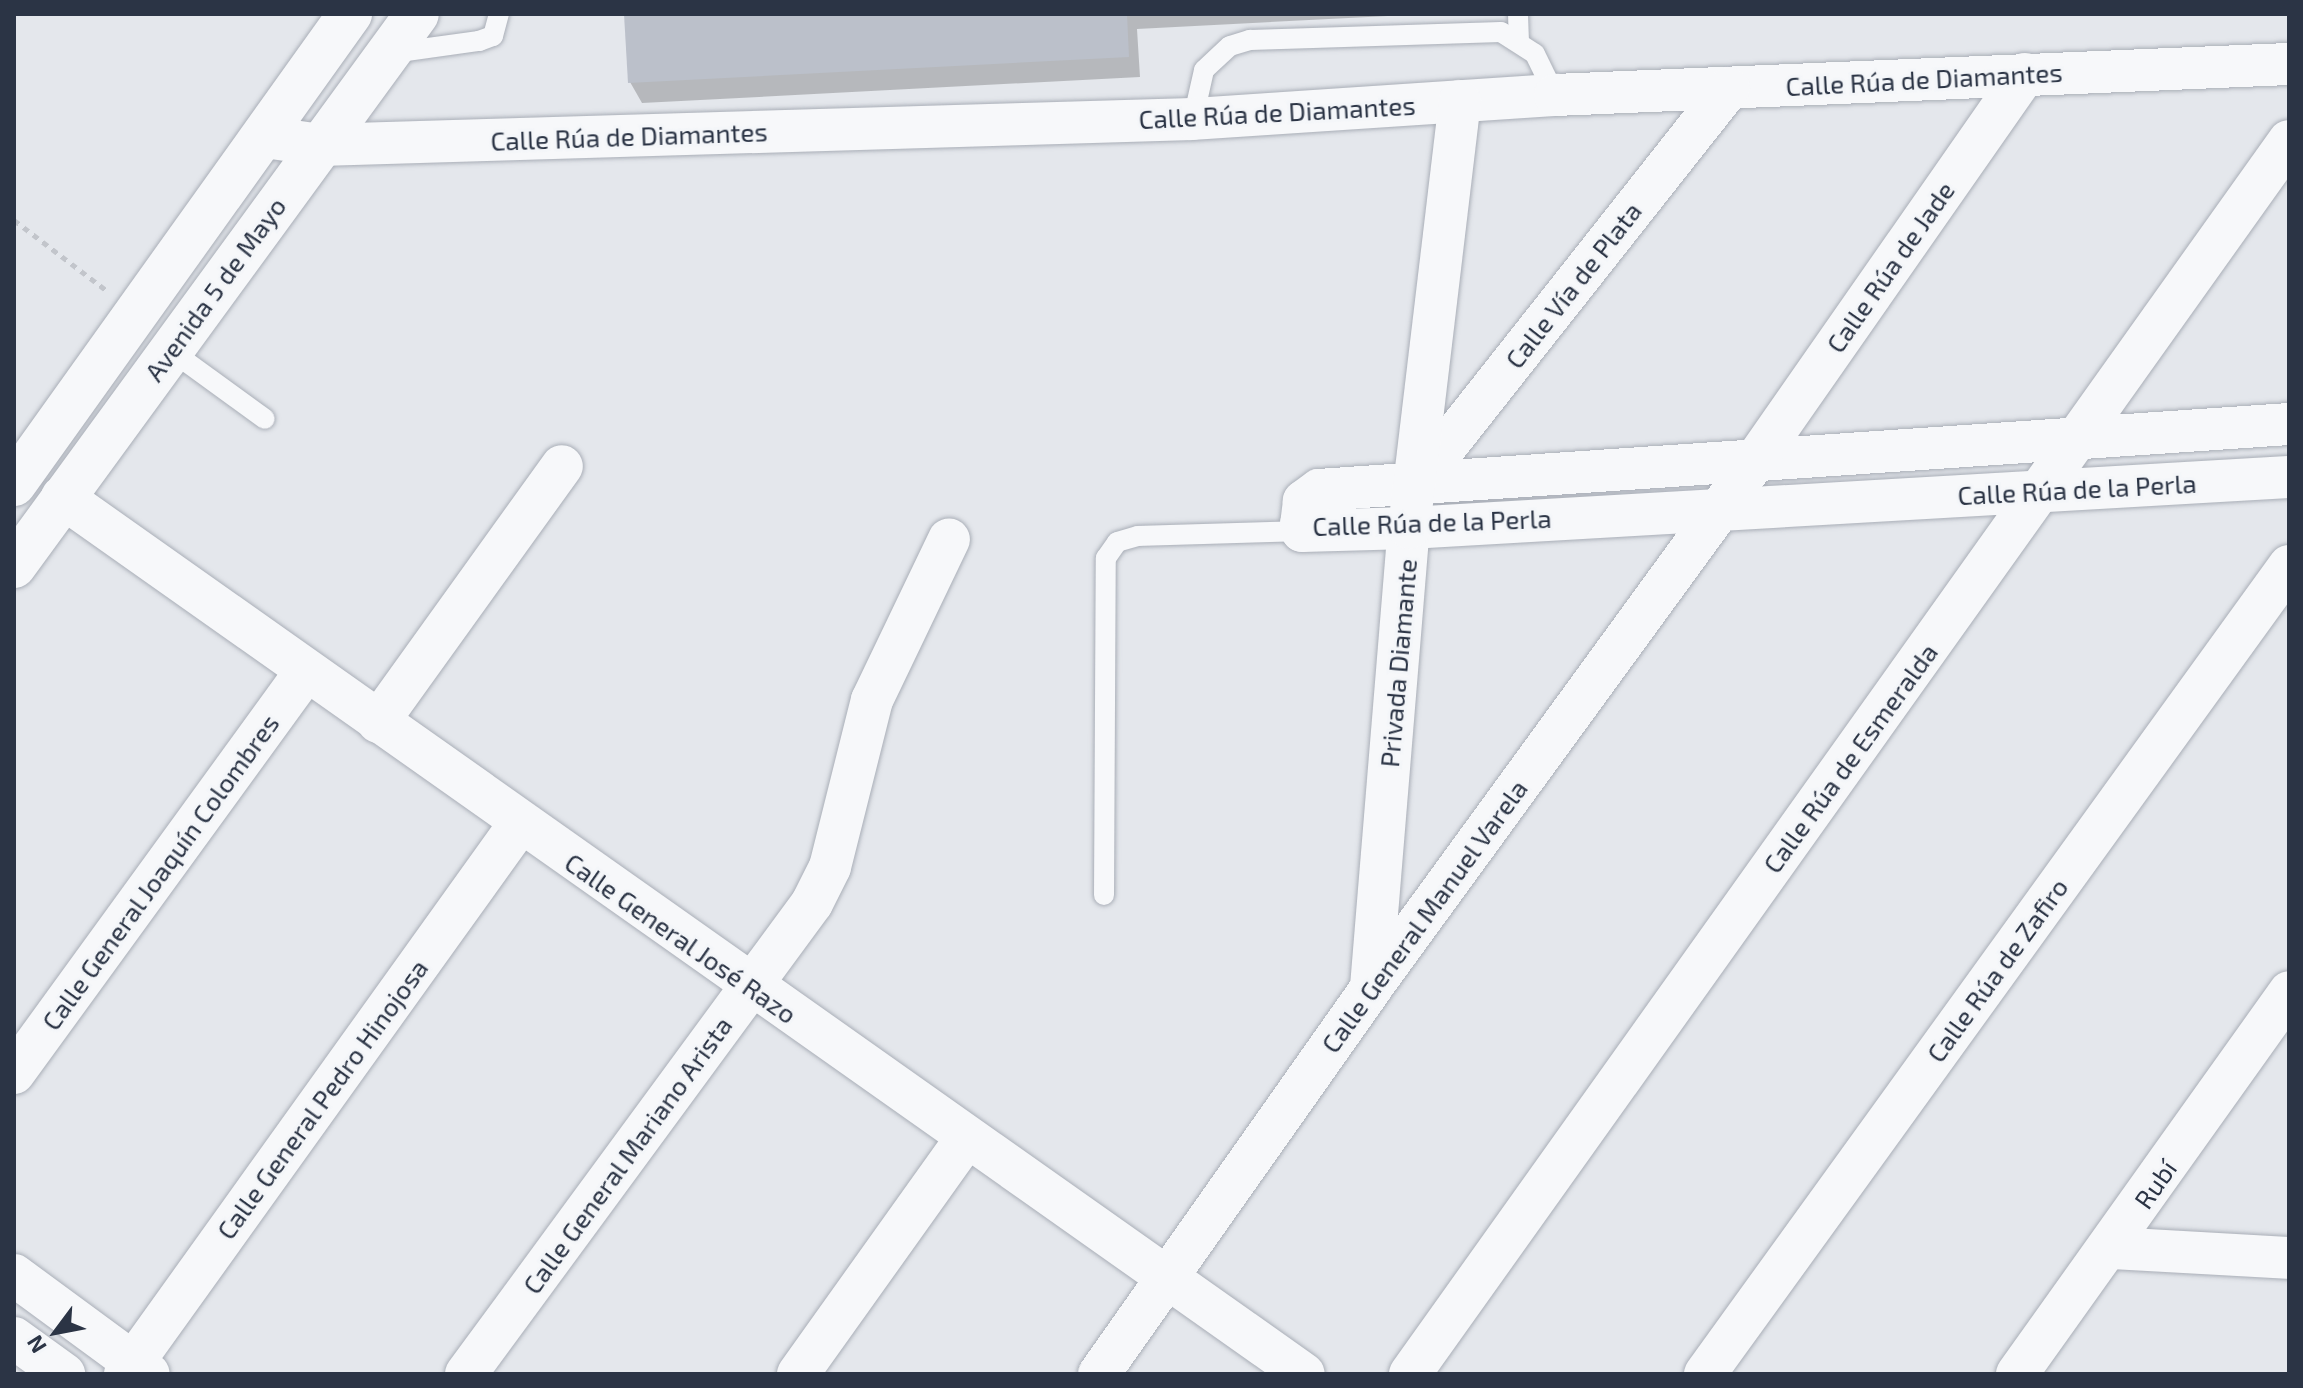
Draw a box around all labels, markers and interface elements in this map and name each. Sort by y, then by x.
street label: Calle Rúa de Diamantes [1785,56,2063,102]
street label: Calle Rúa de Diamantes [1138,89,1416,135]
street label: Calle Rúa de Diamantes [490,116,768,156]
street label: Calle Rúa de Jade [1819,175,1961,359]
street label: Avenida 5 de Mayo [138,191,292,387]
street label: Calle Vía de Plata [1498,195,1648,375]
street label: Calle Rúa de la Perla [1957,467,2197,511]
street label: Calle Rúa de la Perla [1312,502,1552,542]
street label: Privada Diamante [1373,557,1423,769]
street label: Calle Rúa de Esmeralda [1756,637,1944,879]
street label: Calle General Joaquín Colombres [35,708,285,1036]
street label: Calle General Manuel Varela [1314,773,1534,1059]
street label: Calle General José Razo [559,846,803,1030]
street label: Calle Rúa de Zafiro [1920,872,2074,1068]
street label: Calle General Pedro Hinojosa [210,953,434,1245]
street label: Calle General Mariano Arista [516,1010,738,1300]
street label: Rubí [2127,1154,2183,1214]
north arrow [16,1292,96,1372]
text: N [20,1331,51,1358]

